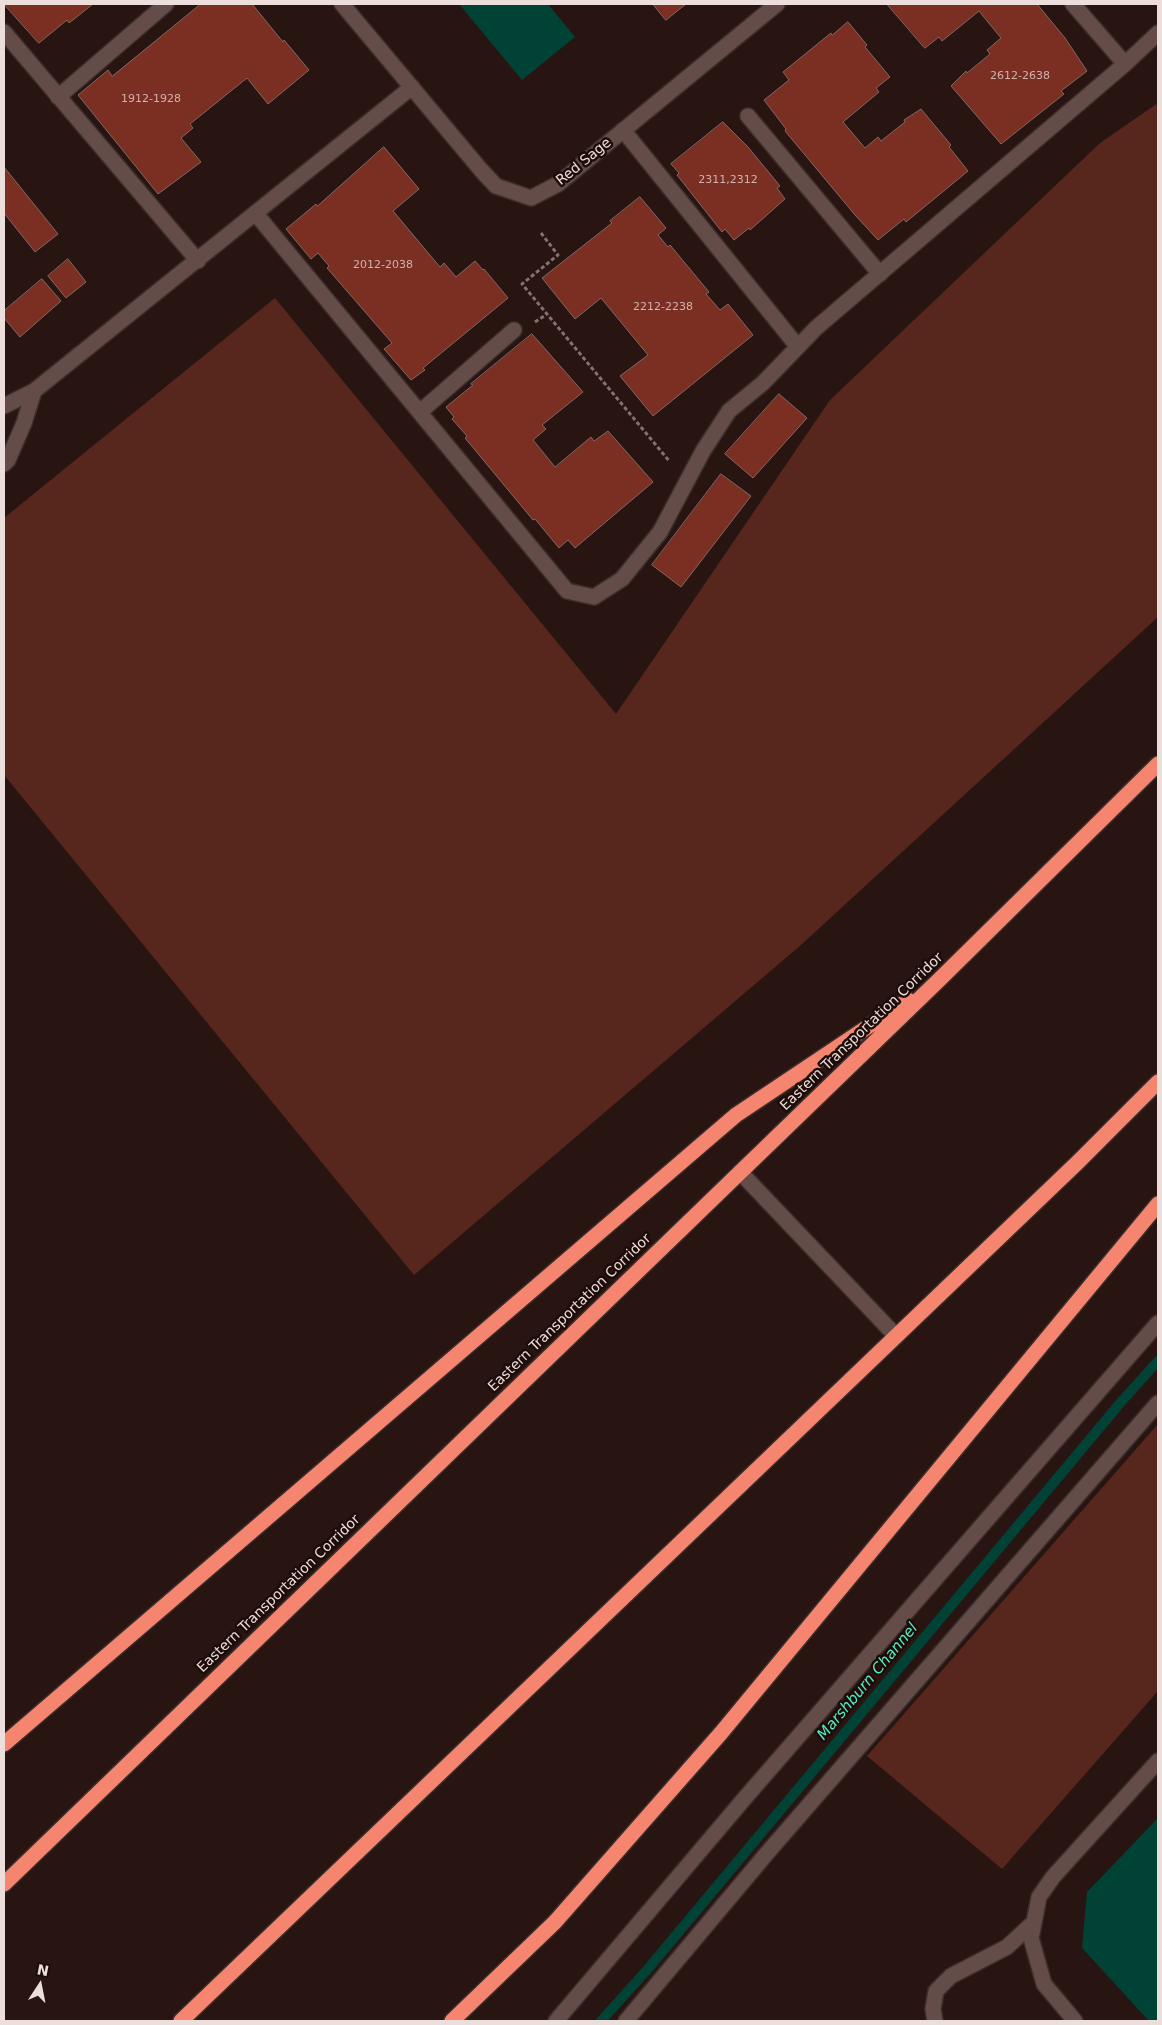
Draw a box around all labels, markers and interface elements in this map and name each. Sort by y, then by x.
house number: 2612-2638 [990,69,1050,83]
house number: 1912-1928 [121,92,181,106]
street label: Red Sage [553,135,615,189]
house number: 2311,2312 [698,173,758,187]
house number: 2012-2038 [353,258,413,272]
house number: 2212-2238 [633,300,693,314]
street label: Eastern Transportation Corridor [777,950,947,1114]
street label: Eastern Transportation Corridor [485,1231,655,1395]
street label: Eastern Transportation Corridor [194,1512,364,1676]
water label: Marshburn Channel [814,1620,922,1744]
north arrow [15,1960,65,2010]
text: N [36,1961,50,1979]

